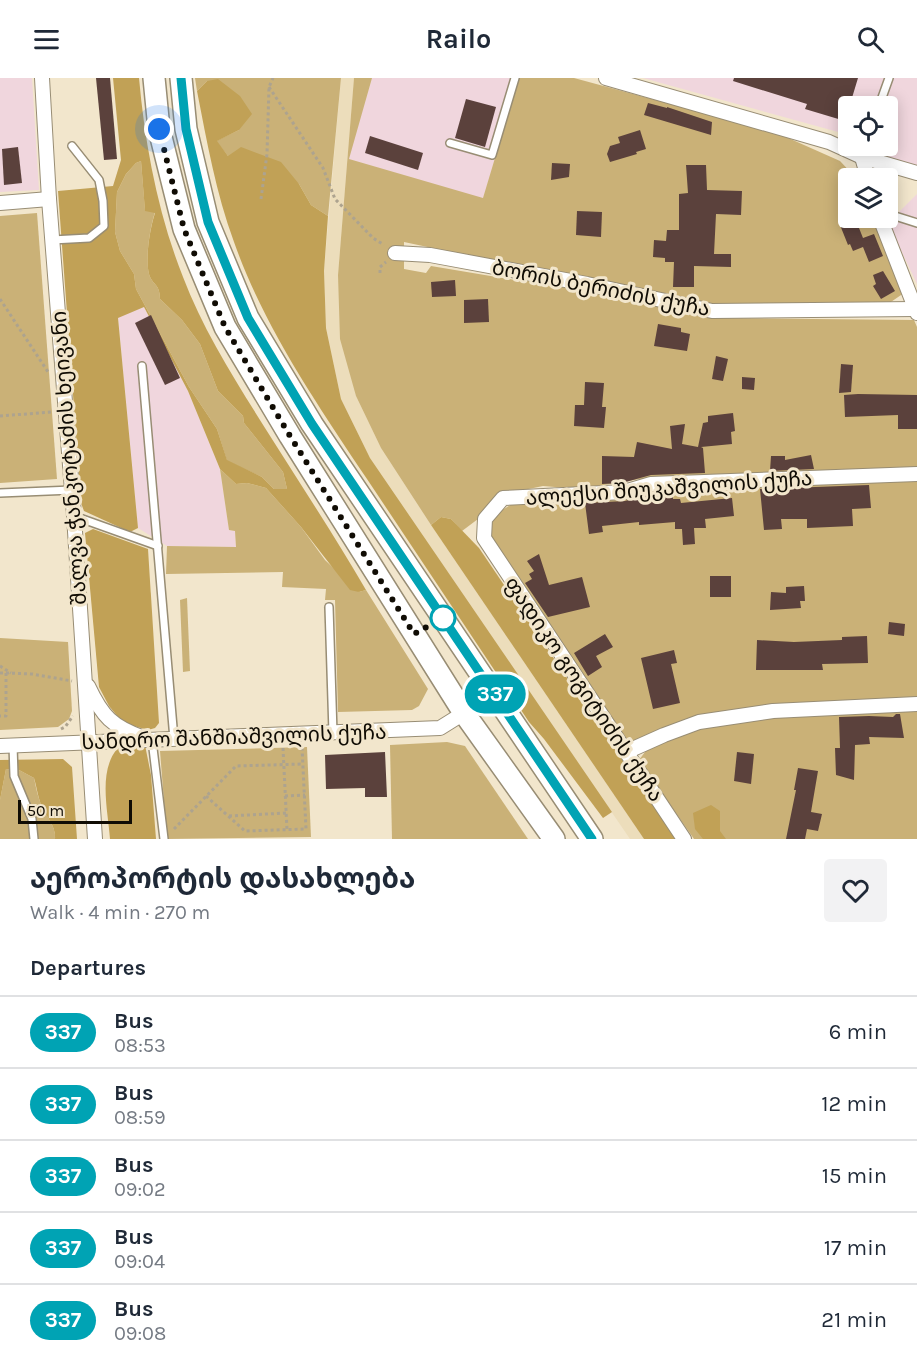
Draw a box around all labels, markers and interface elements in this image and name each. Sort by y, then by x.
icon: menu [30,23,63,56]
text: Railo [426,23,491,55]
icon: search [854,23,887,56]
map controls [838,96,898,228]
button: locate [838,96,898,156]
your location [144,114,174,144]
button: layers [838,168,898,228]
street label: ბორის ბერიძის ქუჩა [490,255,712,321]
street label: შალვა ჭანკოტაძის ხეივანი [47,310,92,606]
street label: ალექსი შიუკაშვილის ქუჩა [525,466,813,511]
street label: ფადიკო გოგიტიძის ქუჩა [499,572,668,807]
unlabelled marker [430,605,456,631]
line badge: 337 [460,674,530,714]
text: 337 [477,682,513,706]
street label: სანდრო შანშიაშვილის ქუჩა [81,720,387,755]
scale bar [18,797,132,824]
text: 50 m [27,801,64,820]
button: heart [824,859,887,922]
text: აეროპორტის დასახლება [30,862,415,895]
text: Walk · 4 min · 270 m [30,901,210,924]
text: Departures [30,955,146,981]
text: Bus [114,1008,154,1034]
text: 6 min [829,1019,887,1045]
text: 337 [45,1020,81,1044]
text: 08:53 [114,1034,166,1057]
text: Bus [114,1080,154,1106]
text: 12 min [821,1091,887,1117]
text: 337 [45,1092,81,1116]
text: 08:59 [114,1106,166,1129]
text: Bus [114,1152,154,1178]
text: 15 min [822,1163,887,1189]
text: 337 [45,1164,81,1188]
text: 09:02 [114,1178,166,1201]
text: Bus [114,1224,154,1250]
text: 17 min [824,1235,887,1261]
text: 337 [45,1236,81,1260]
text: 09:04 [114,1250,165,1273]
text: Bus [114,1296,154,1322]
text: 21 min [821,1307,887,1333]
text: 337 [45,1308,81,1332]
text: 09:08 [114,1322,166,1345]

